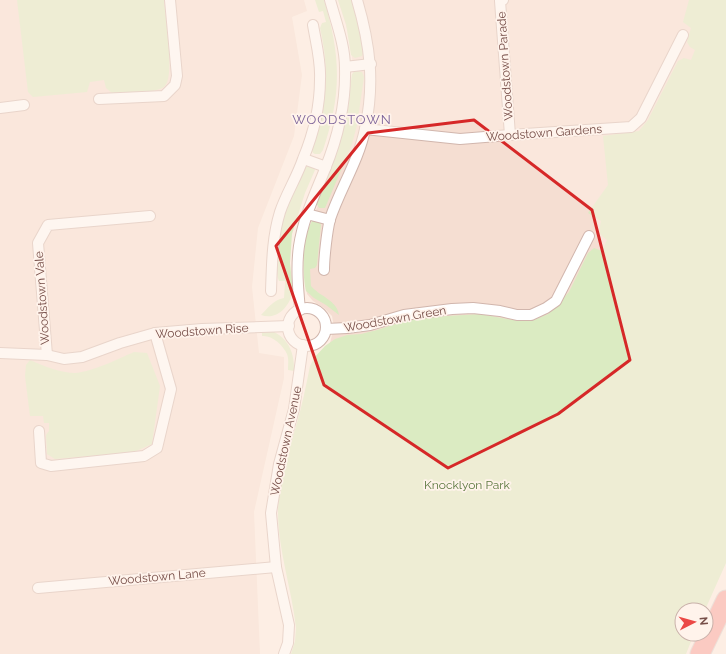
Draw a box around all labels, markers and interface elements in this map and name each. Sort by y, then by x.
street label: Woodstown Parade [494,11,516,121]
district label: WOODSTOWN [292,112,392,127]
street label: Woodstown Gardens [485,122,603,144]
street label: Woodstown Vale [32,251,52,345]
street label: Woodstown Green [343,303,447,335]
street label: Woodstown Rise [155,321,249,341]
street label: Woodstown Avenue [268,385,304,497]
park label: Knocklyon Park [424,478,511,492]
street label: Woodstown Lane [108,566,206,588]
north arrow [674,602,714,642]
text: N [697,616,710,626]

